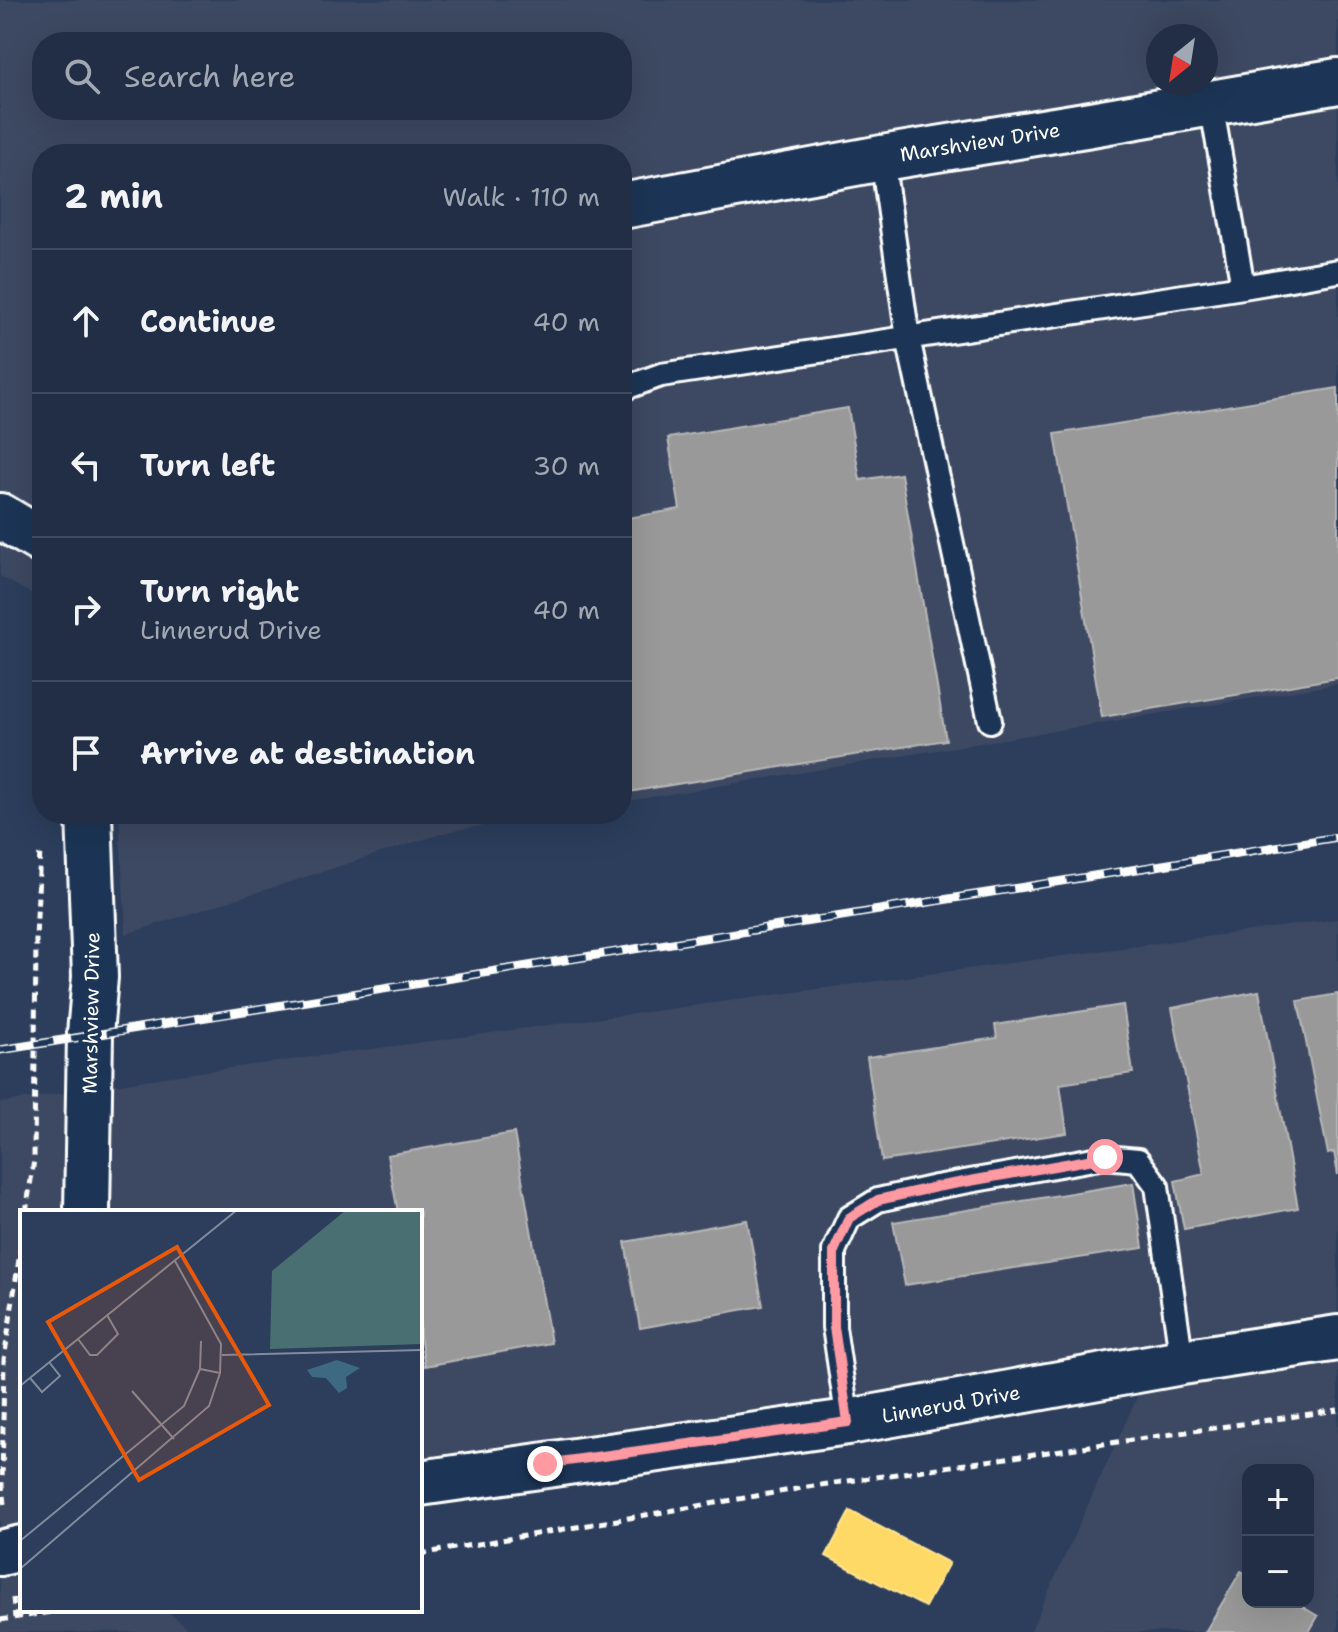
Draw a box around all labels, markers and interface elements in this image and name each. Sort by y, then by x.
north arrow [1146,24,1218,96]
search box [32,32,632,120]
icon: search [60,54,104,98]
text: Search here [124,56,295,97]
street label: Marshview Drive [898,116,1062,168]
text: 2 min [64,173,163,219]
text: Walk · 110 m [442,179,600,214]
icon: ahead [64,299,108,343]
text: Continue [140,301,276,342]
text: 40 m [533,304,600,339]
icon: left [64,443,108,487]
text: Turn left [140,445,275,486]
text: 30 m [533,448,600,483]
text: Turn right [140,571,299,612]
icon: right [64,587,108,631]
text: 40 m [533,592,600,627]
text: Linnerud Drive [140,612,322,647]
icon: arrive [64,731,108,775]
text: Arrive at destination [140,733,475,774]
street label: Marshview Drive [77,932,105,1094]
route start [1087,1139,1123,1175]
inset map [20,1210,422,1612]
street label: Linnerud Drive [880,1379,1022,1429]
route end [527,1446,563,1482]
map controls [1242,1464,1314,1608]
button: + [1242,1464,1314,1536]
button: − [1242,1536,1314,1608]

